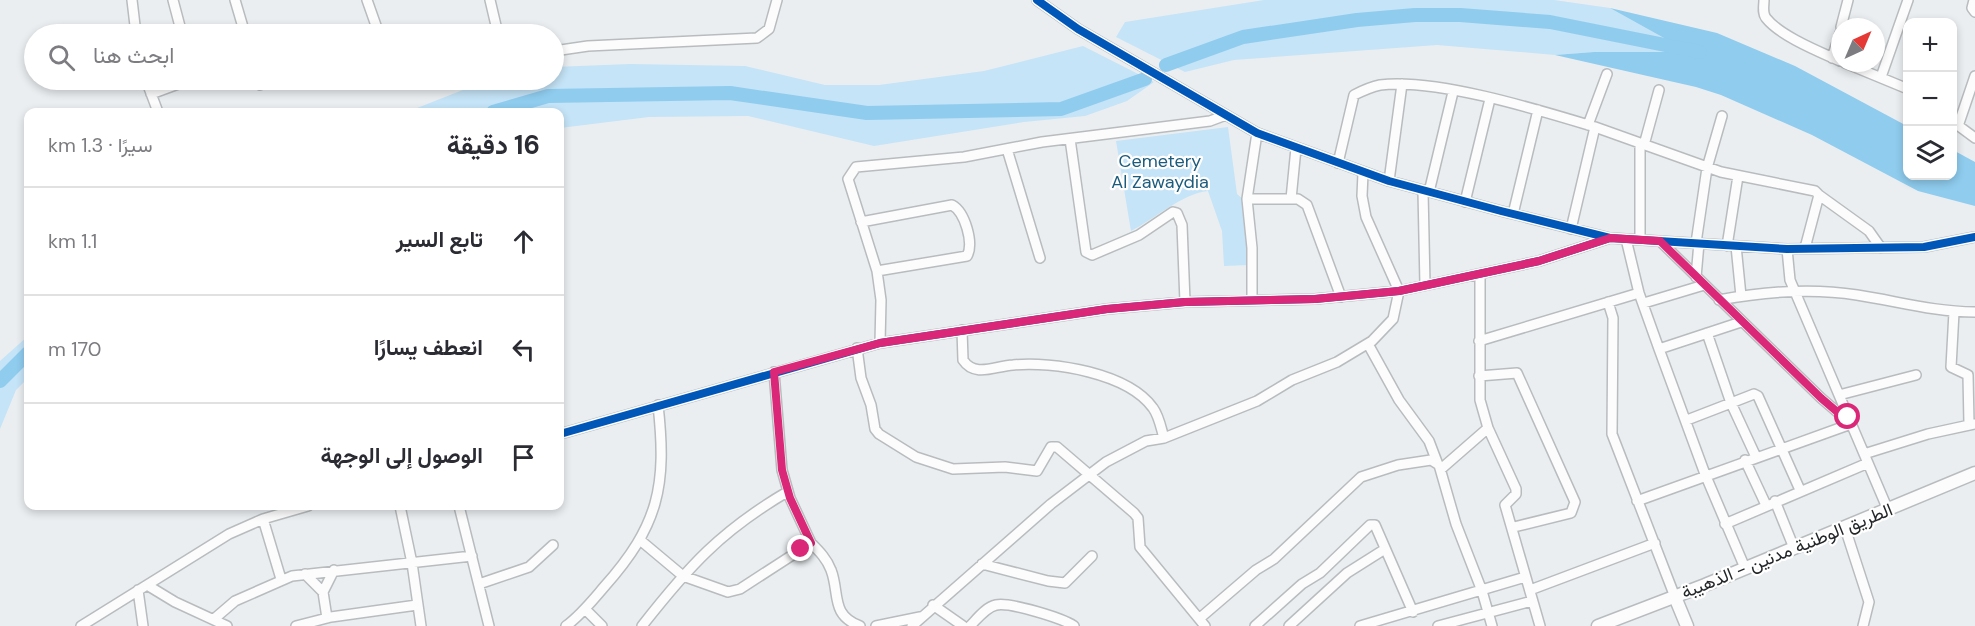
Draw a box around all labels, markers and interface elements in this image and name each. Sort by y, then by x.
north arrow [1831,18,1885,72]
map controls [1903,18,1957,180]
button: + [1903,18,1957,72]
search box [24,24,564,90]
icon: search [45,41,78,74]
text: ابحث هنا [93,41,174,70]
button: − [1903,72,1957,126]
button: layers [1903,126,1957,180]
text: 16 دقيقة [447,128,540,162]
text: سيرًا · 1.3 km [48,132,153,158]
park label: Cemetery Al Zawaydia [1111,149,1209,194]
text: تابع السير [396,225,483,254]
icon: ahead [507,225,540,258]
text: 1.1 km [48,228,97,254]
text: انعطف يسارًا [374,333,483,362]
icon: left [507,333,540,366]
text: 170 m [48,336,101,362]
route start [1834,403,1860,429]
text: الوصول إلى الوجهة [321,441,483,470]
icon: arrive [507,441,540,474]
street label: الطريق الوطنية مدنين - الذهيبة [1678,498,1896,604]
route end [787,535,813,561]

